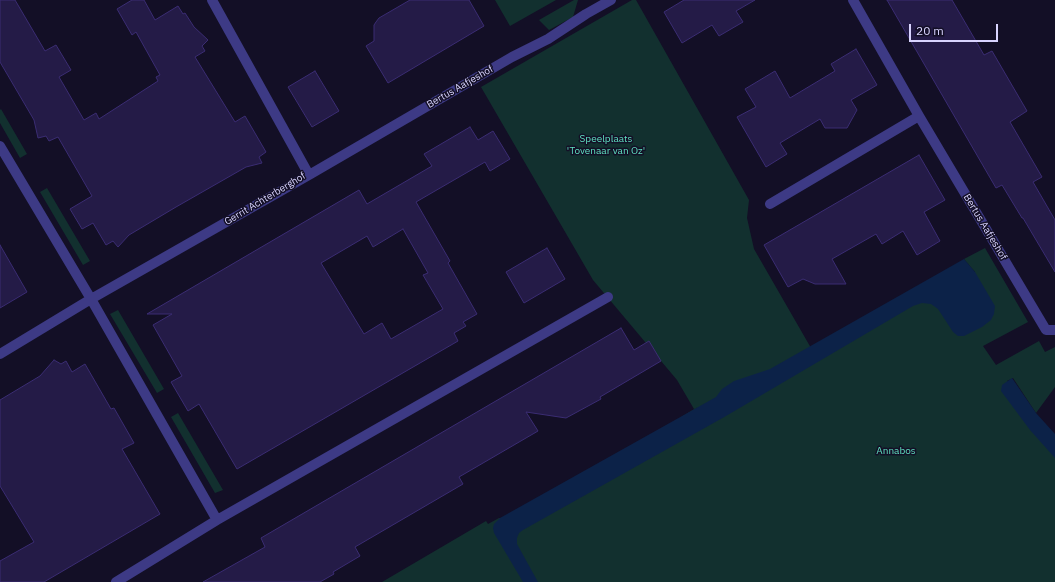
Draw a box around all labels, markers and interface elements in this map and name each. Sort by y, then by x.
scale bar [911,16,1000,42]
text: 20 m [916,23,944,38]
street label: Bertus Aafjeshof [425,63,495,111]
park label: Speelplaats 'Tovenaar van Oz' [567,133,645,156]
street label: Gerrit Achterberghof [222,170,308,228]
street label: Bertus Aafjeshof [961,192,1009,262]
park label: Annabos [876,445,916,457]

